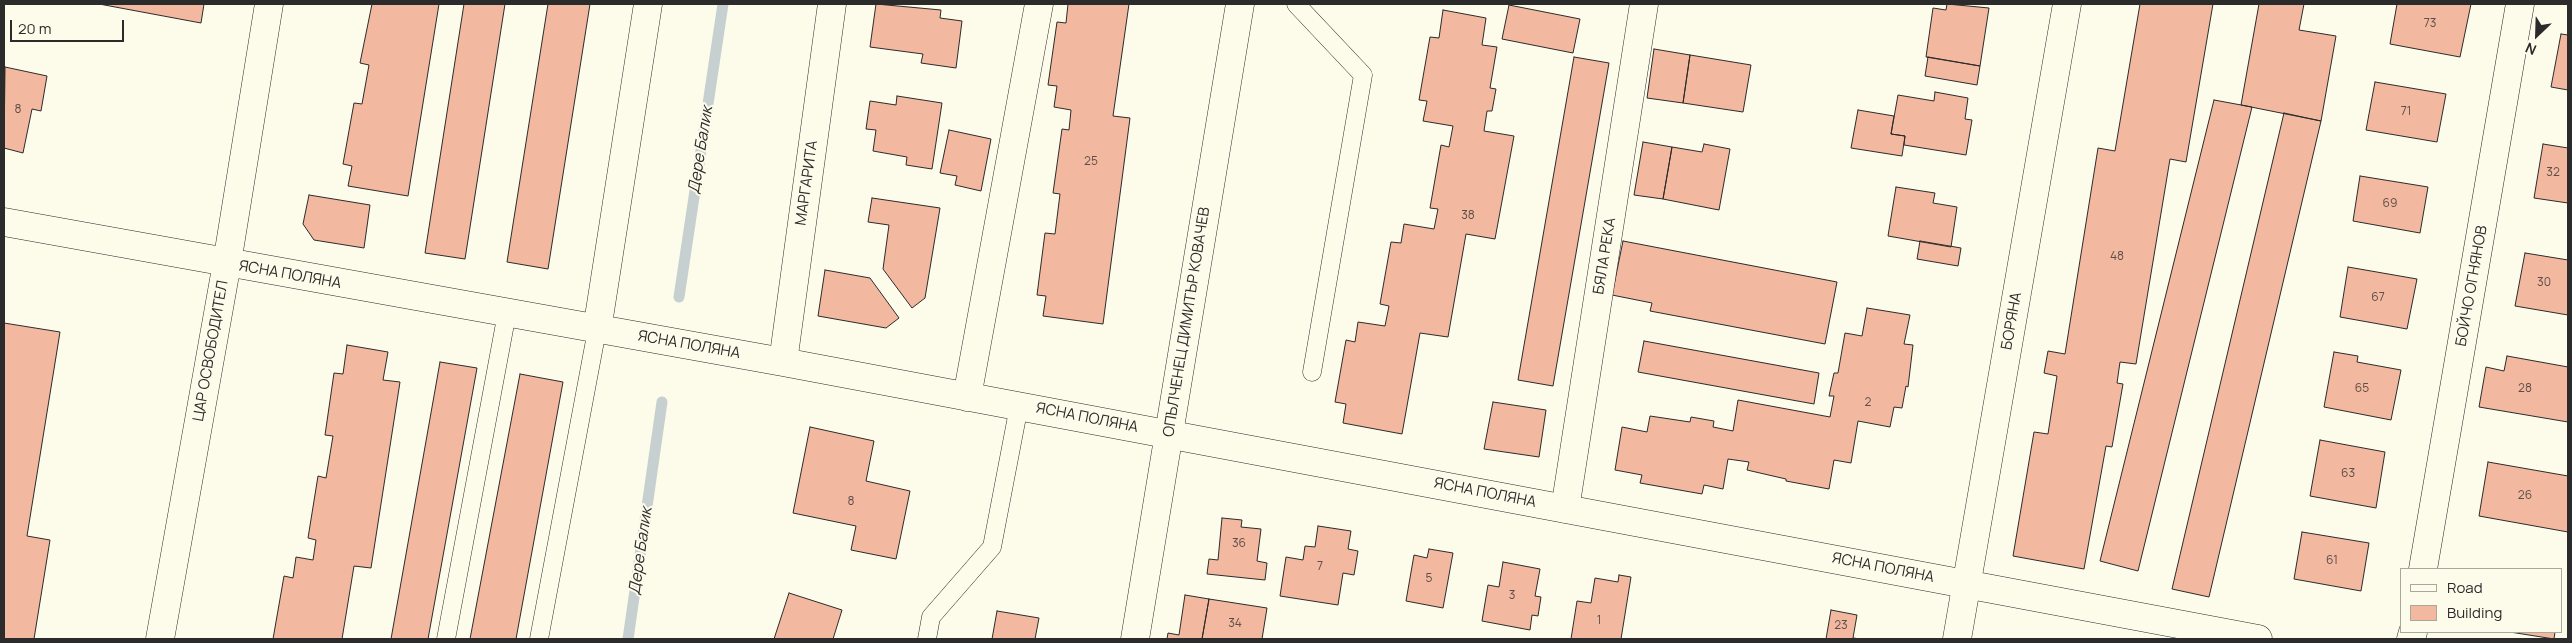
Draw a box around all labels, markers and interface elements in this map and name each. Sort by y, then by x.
scale bar [12,10,126,42]
north arrow [2512,10,2562,60]
house number: 73 [2424,17,2436,31]
text: 20 m [18,18,51,39]
text: N [2522,38,2539,60]
house number: 8 [15,103,21,117]
water label: Дере Балик [685,105,717,195]
house number: 71 [2401,105,2411,119]
street label: МАРГАРИТА [792,139,822,227]
house number: 25 [1084,155,1098,169]
house number: 32 [2546,166,2560,180]
house number: 69 [2383,197,2397,211]
street label: ОПЪЛЧЕНЕЦ ДИМИТЪР КОВАЧЕВ [1160,206,1214,438]
house number: 38 [1461,209,1475,223]
street label: БЯЛА РЕКА [1590,216,1620,296]
street label: БОЙЧО ОГНЯНОВ [2452,224,2492,348]
house number: 48 [2110,250,2124,264]
street label: ЯСНА ПОЛЯНА [237,257,343,293]
house number: 30 [2537,276,2551,290]
street label: ЦАР ОСВОБОДИТЕЛ [190,279,232,423]
street label: БОРЯНА [1998,291,2026,351]
house number: 67 [2371,291,2385,305]
street label: ЯСНА ПОЛЯНА [636,327,742,363]
house number: 65 [2355,382,2369,396]
house number: 28 [2518,382,2532,396]
house number: 2 [1865,396,1871,410]
street label: ЯСНА ПОЛЯНА [1034,399,1140,437]
house number: 63 [2341,467,2355,481]
street label: ЯСНА ПОЛЯНА [1432,474,1538,512]
house number: 26 [2518,489,2532,503]
house number: 8 [848,495,854,509]
water label: Дере Балик [625,506,657,596]
house number: 36 [1232,537,1246,551]
street label: ЯСНА ПОЛЯНА [1830,549,1936,587]
house number: 61 [2326,554,2338,568]
house number: 7 [1317,560,1323,574]
legend [2400,568,2562,633]
house number: 5 [1426,572,1432,586]
text: Road [2447,577,2483,598]
house number: 3 [1509,589,1515,603]
text: Building [2447,602,2502,623]
house number: 1 [1597,614,1601,628]
house number: 34 [1228,617,1242,631]
house number: 23 [1834,619,1848,633]

